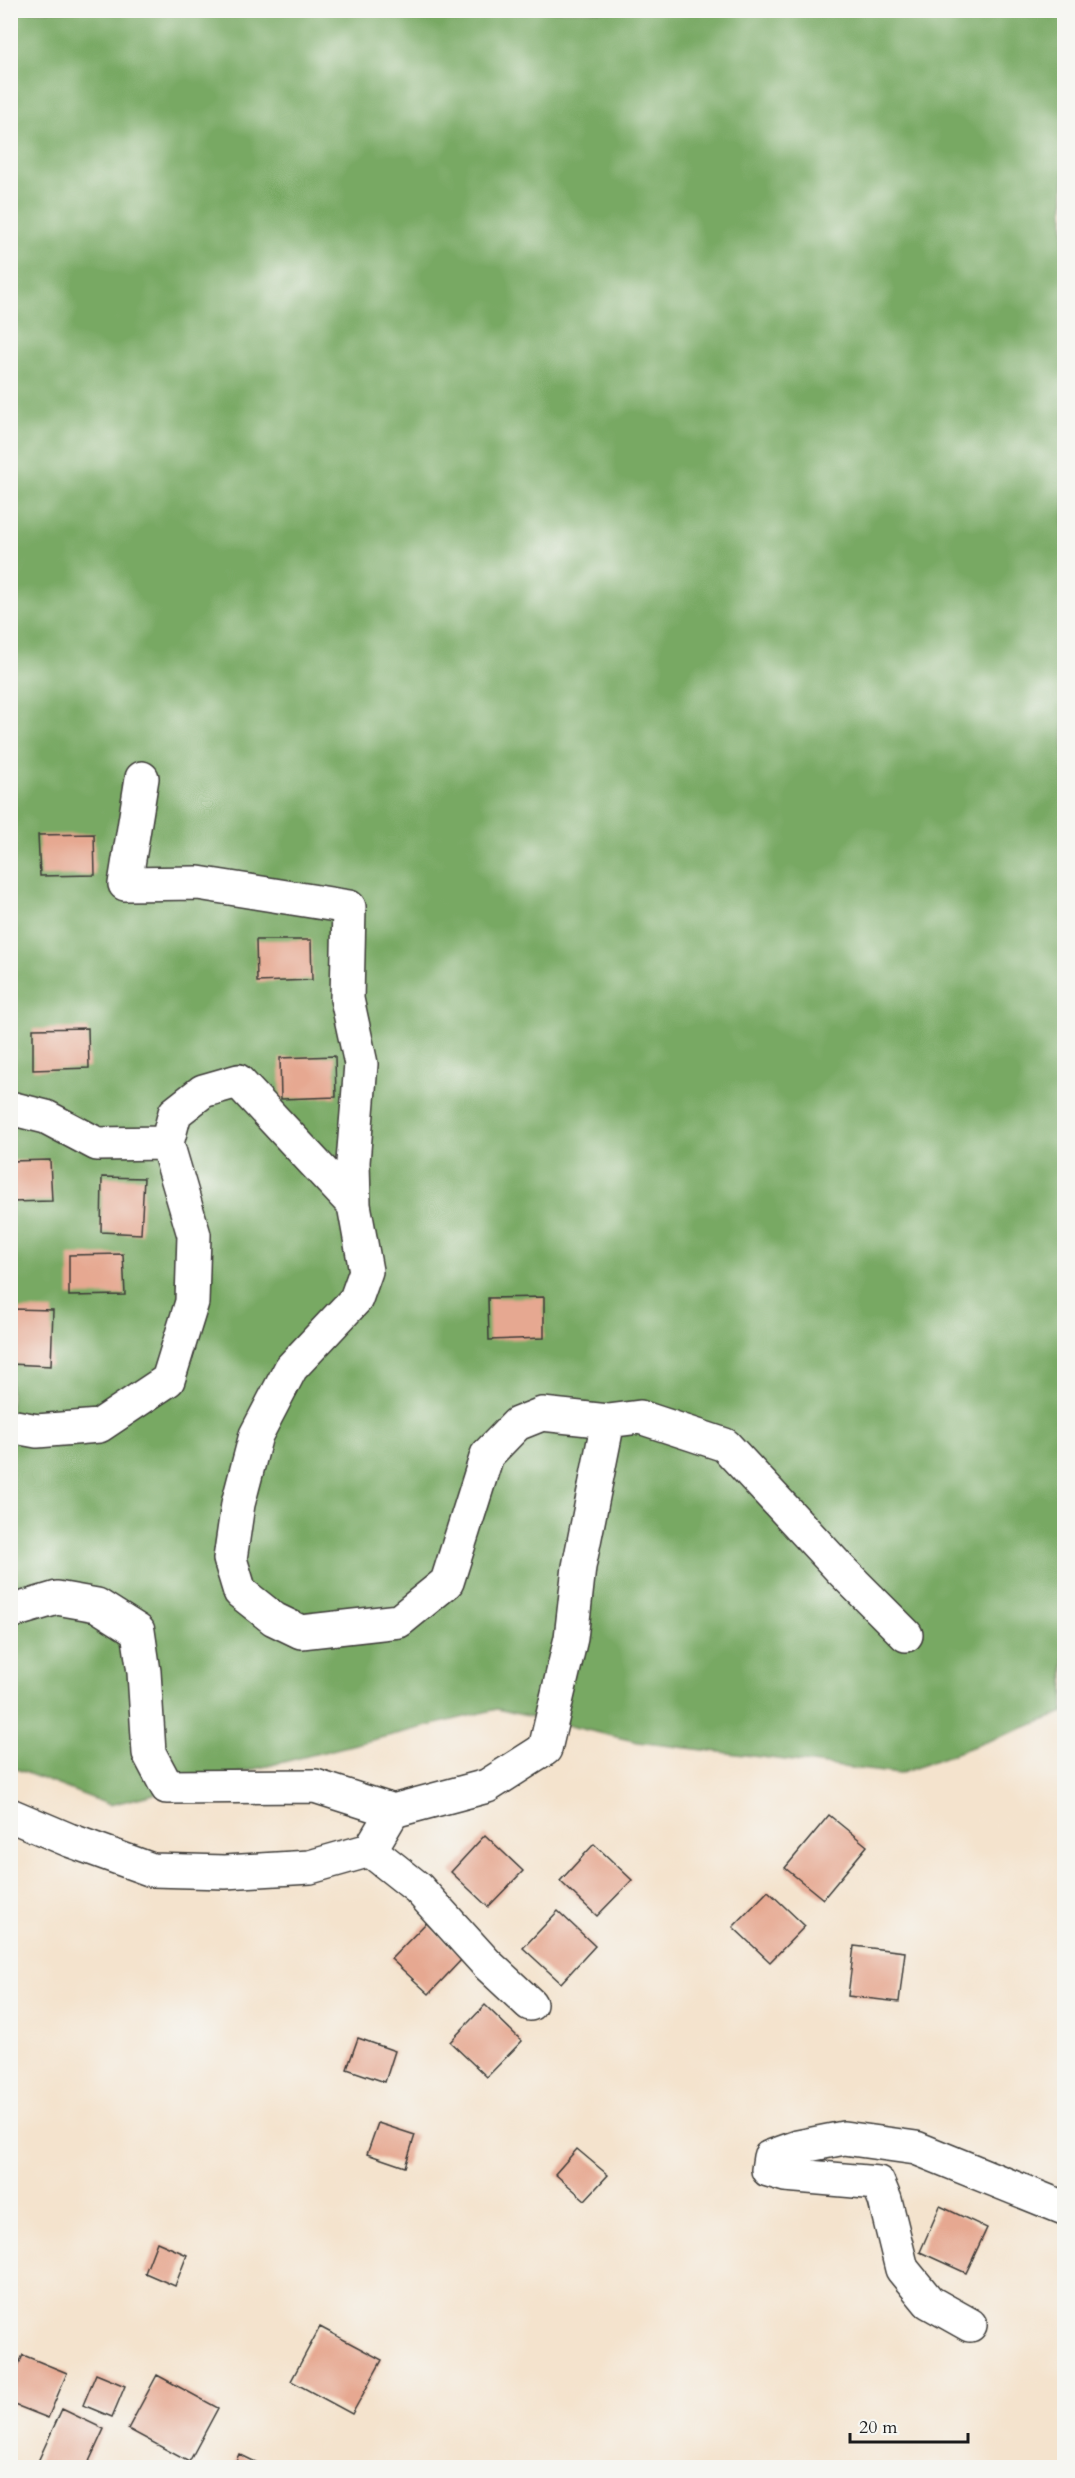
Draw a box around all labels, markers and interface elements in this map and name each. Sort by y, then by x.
scale bar [850,2406,968,2444]
text: 20 m [859,2415,898,2440]

